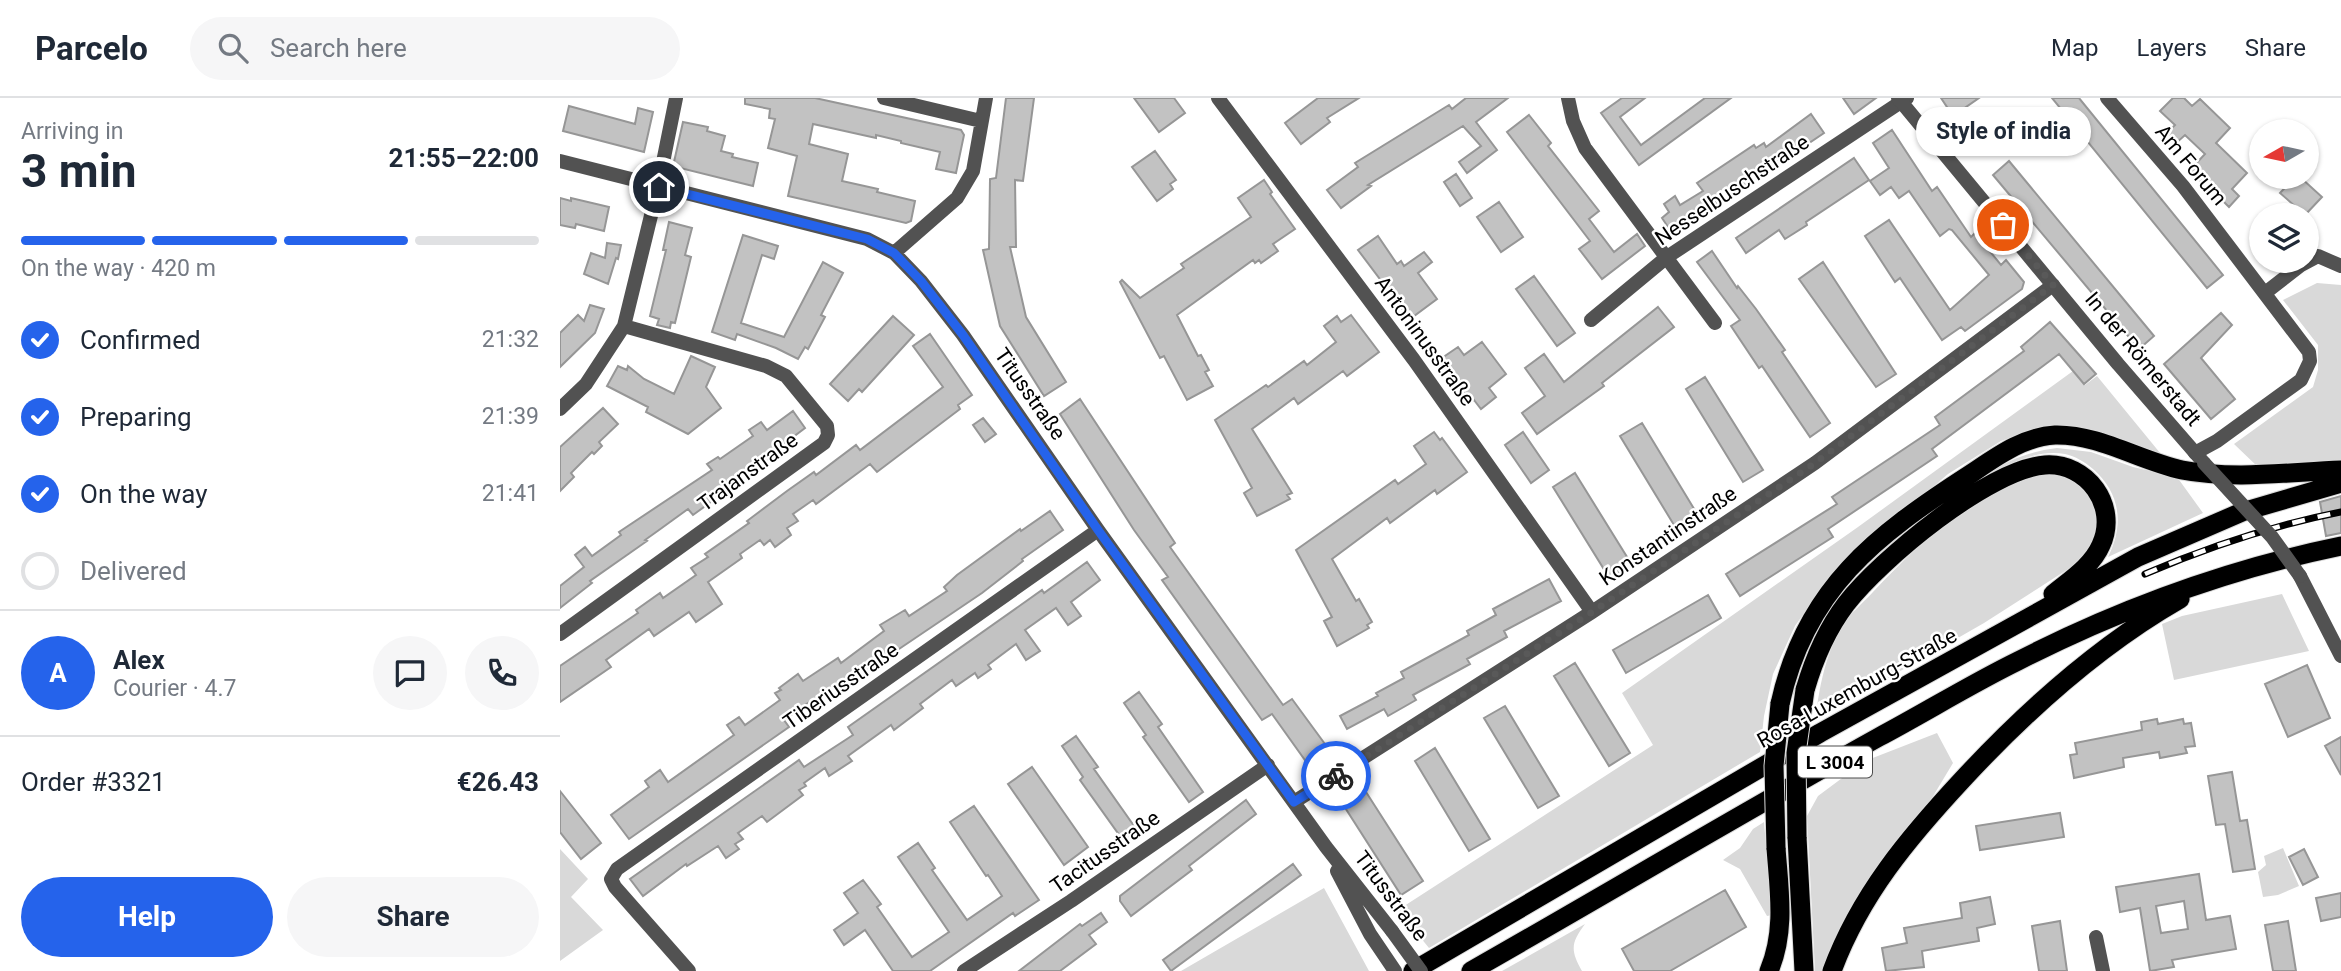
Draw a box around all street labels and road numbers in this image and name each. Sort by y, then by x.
street label: Am Forum [2150,120,2232,210]
street label: Nesselbuschstraße [1651,130,1813,250]
street label: Antoninusstraße [1370,272,1480,410]
street label: In der Römerstadt [2080,287,2206,431]
street label: Titusstraße [990,344,1070,444]
street label: Trajanstraße [693,428,803,516]
street label: Konstantinstraße [1595,481,1741,591]
street label: Rosa-Luxemburg-Straße [1753,623,1961,753]
street label: Tiberiusstraße [779,638,903,734]
road number: L 3004 [1798,747,1872,778]
street label: Tacitusstraße [1046,806,1164,898]
street label: Titusstraße [1349,846,1433,946]

